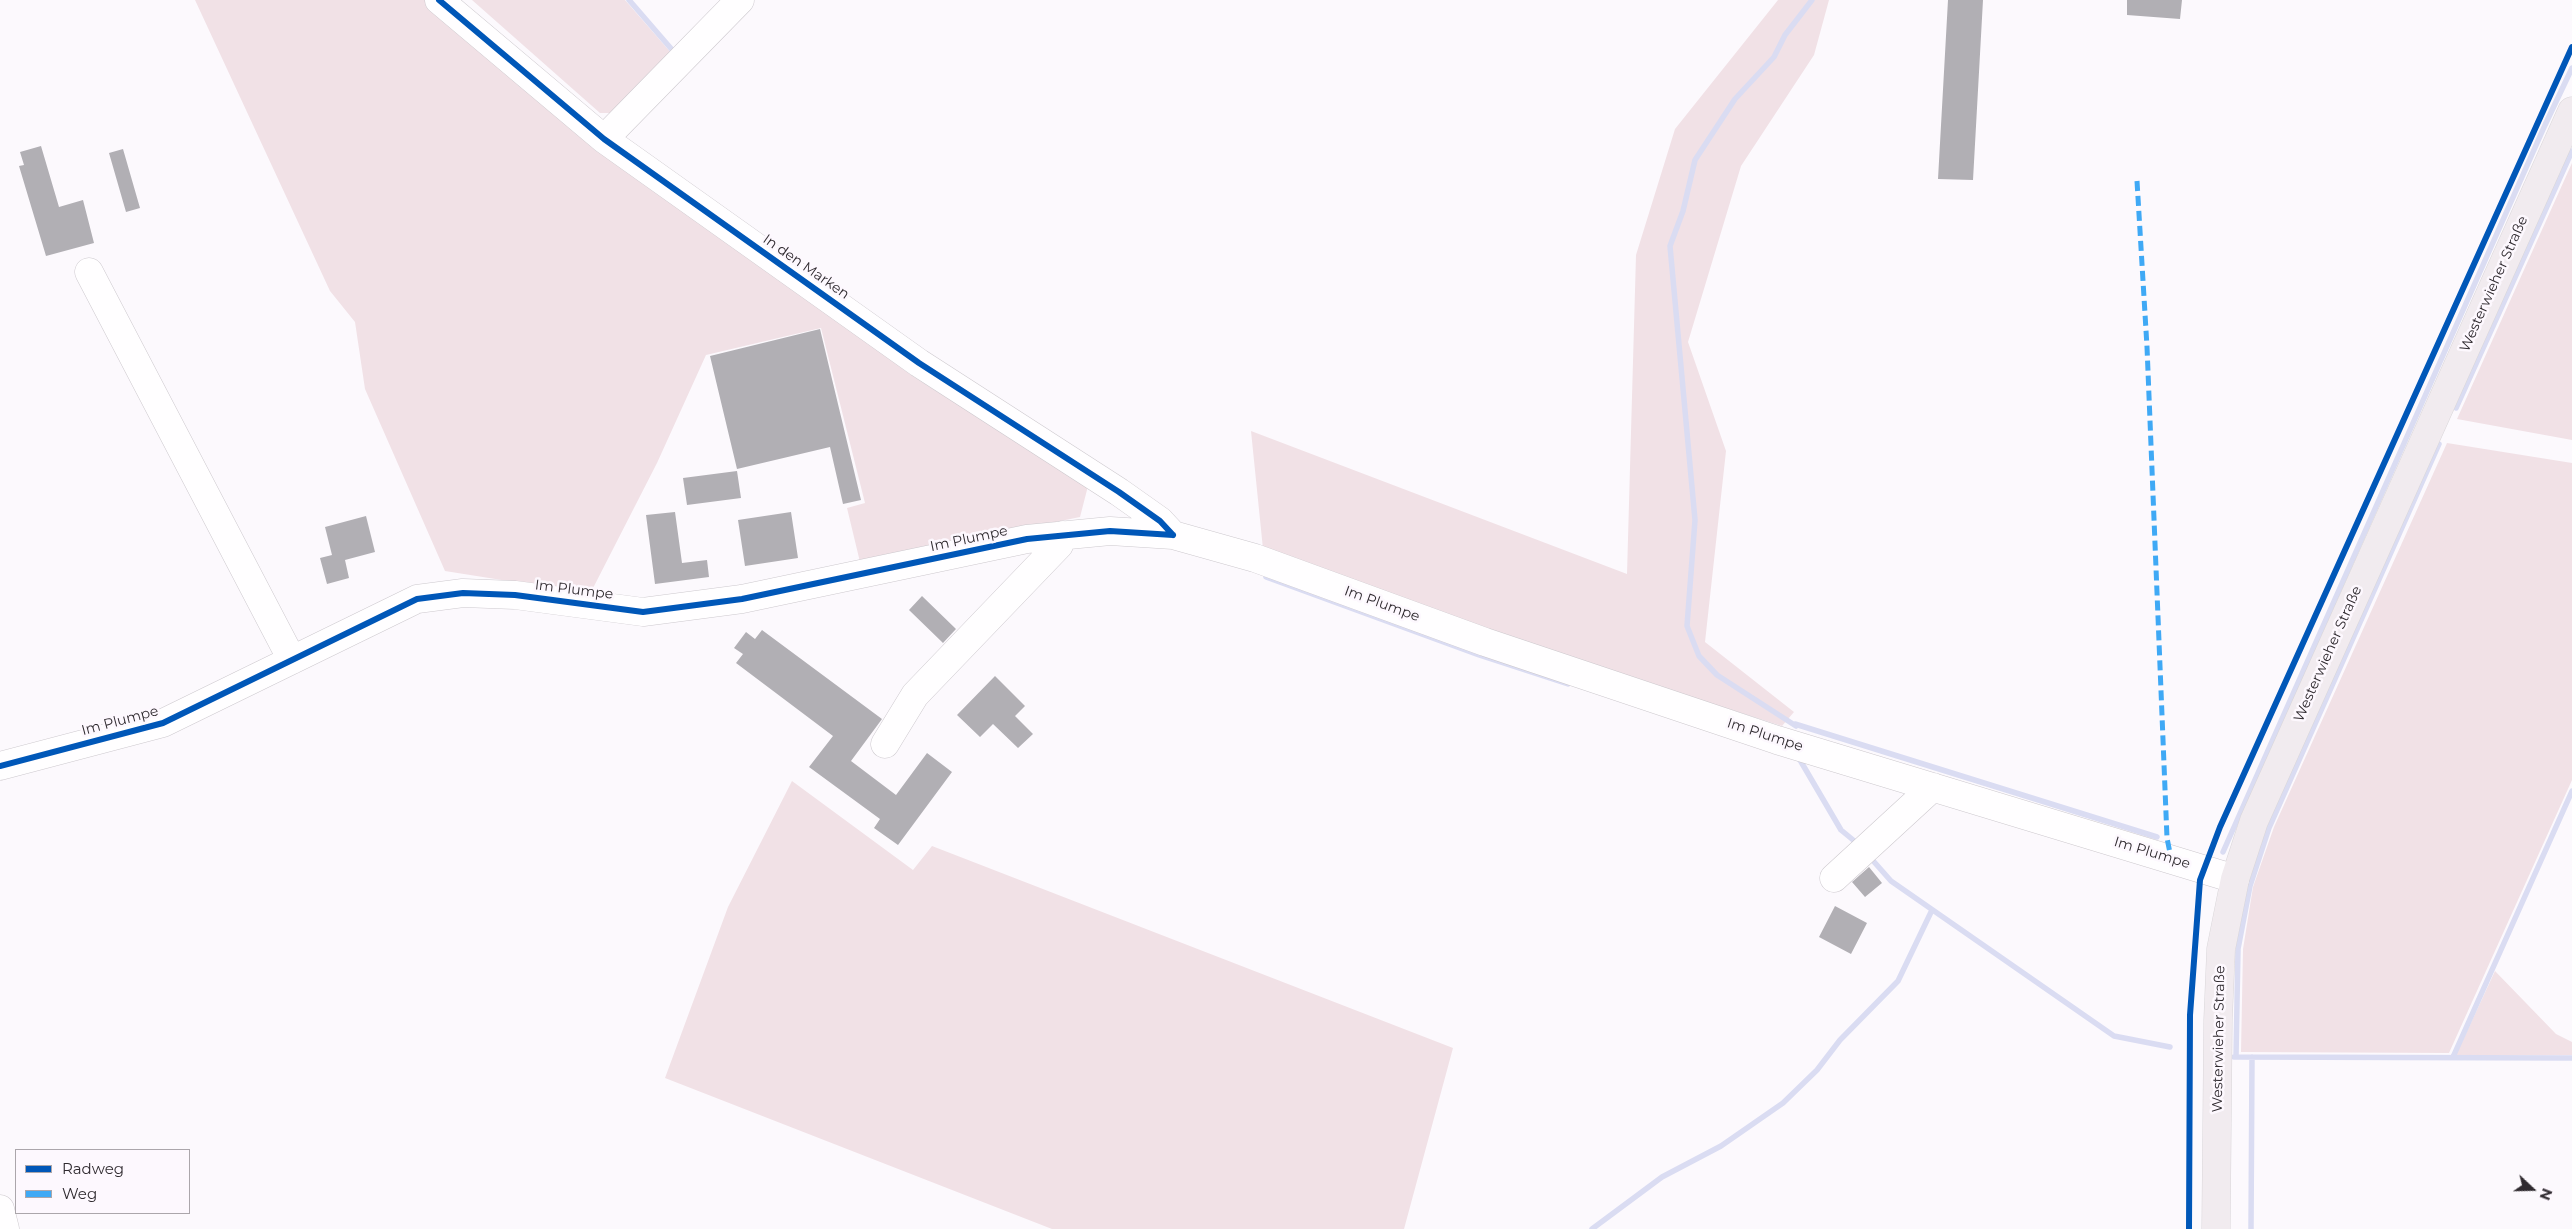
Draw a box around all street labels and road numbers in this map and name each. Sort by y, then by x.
street label: Westerwieher Straße [2456,213,2532,355]
street label: In den Marken [760,231,852,303]
street label: Im Plumpe [929,523,1009,555]
street label: Im Plumpe [534,577,614,603]
street label: Im Plumpe [1342,583,1422,625]
street label: Westerwieher Straße [2290,583,2366,725]
street label: Im Plumpe [80,703,160,739]
street label: Im Plumpe [1725,715,1805,755]
street label: Im Plumpe [2112,833,2192,873]
street label: Westerwieher Straße [2209,965,2229,1113]

